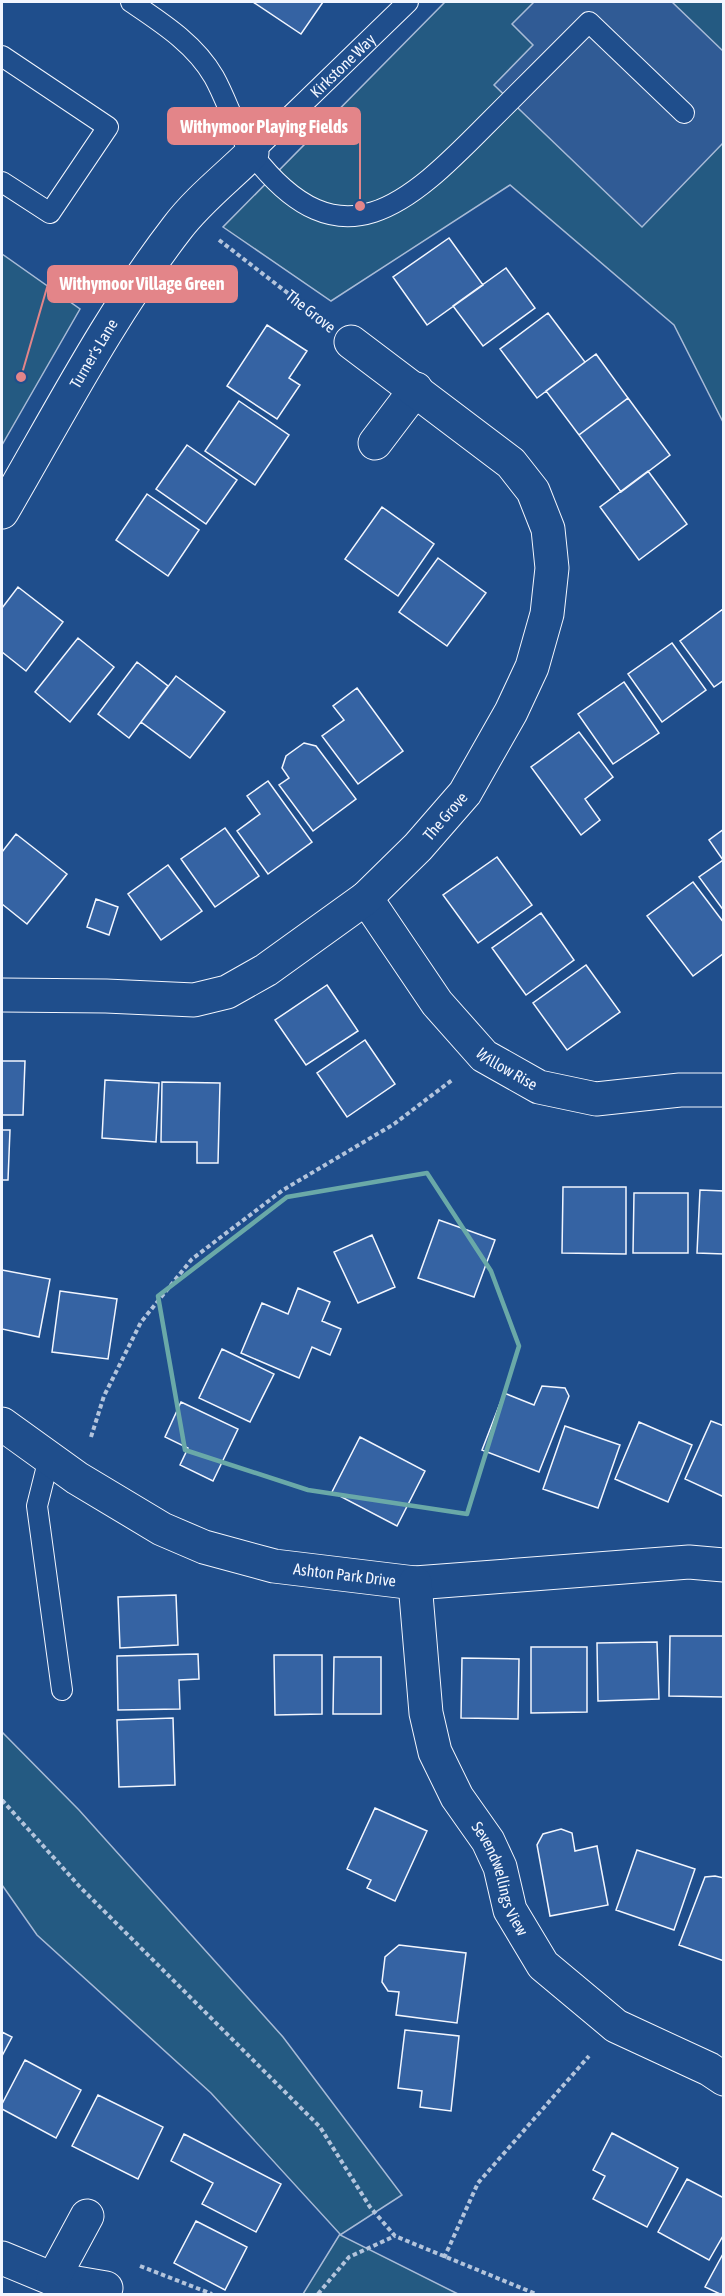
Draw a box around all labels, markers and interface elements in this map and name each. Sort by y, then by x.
street label: Kirkstone Way [306,30,380,101]
callout: Withymoor Playing Fields [168,108,360,144]
text: Withymoor Playing Fields [179,116,348,137]
callout: Withymoor Village Green [48,266,237,302]
text: Withymoor Village Green [59,273,225,294]
street label: The Grove [283,286,339,336]
street label: Turner's Lane [66,315,121,391]
street label: The Grove [419,788,471,844]
street label: Willow Rise [472,1045,541,1093]
street label: Ashton Park Drive [292,1559,397,1590]
street label: Sevendwellings View [468,1818,532,1939]

